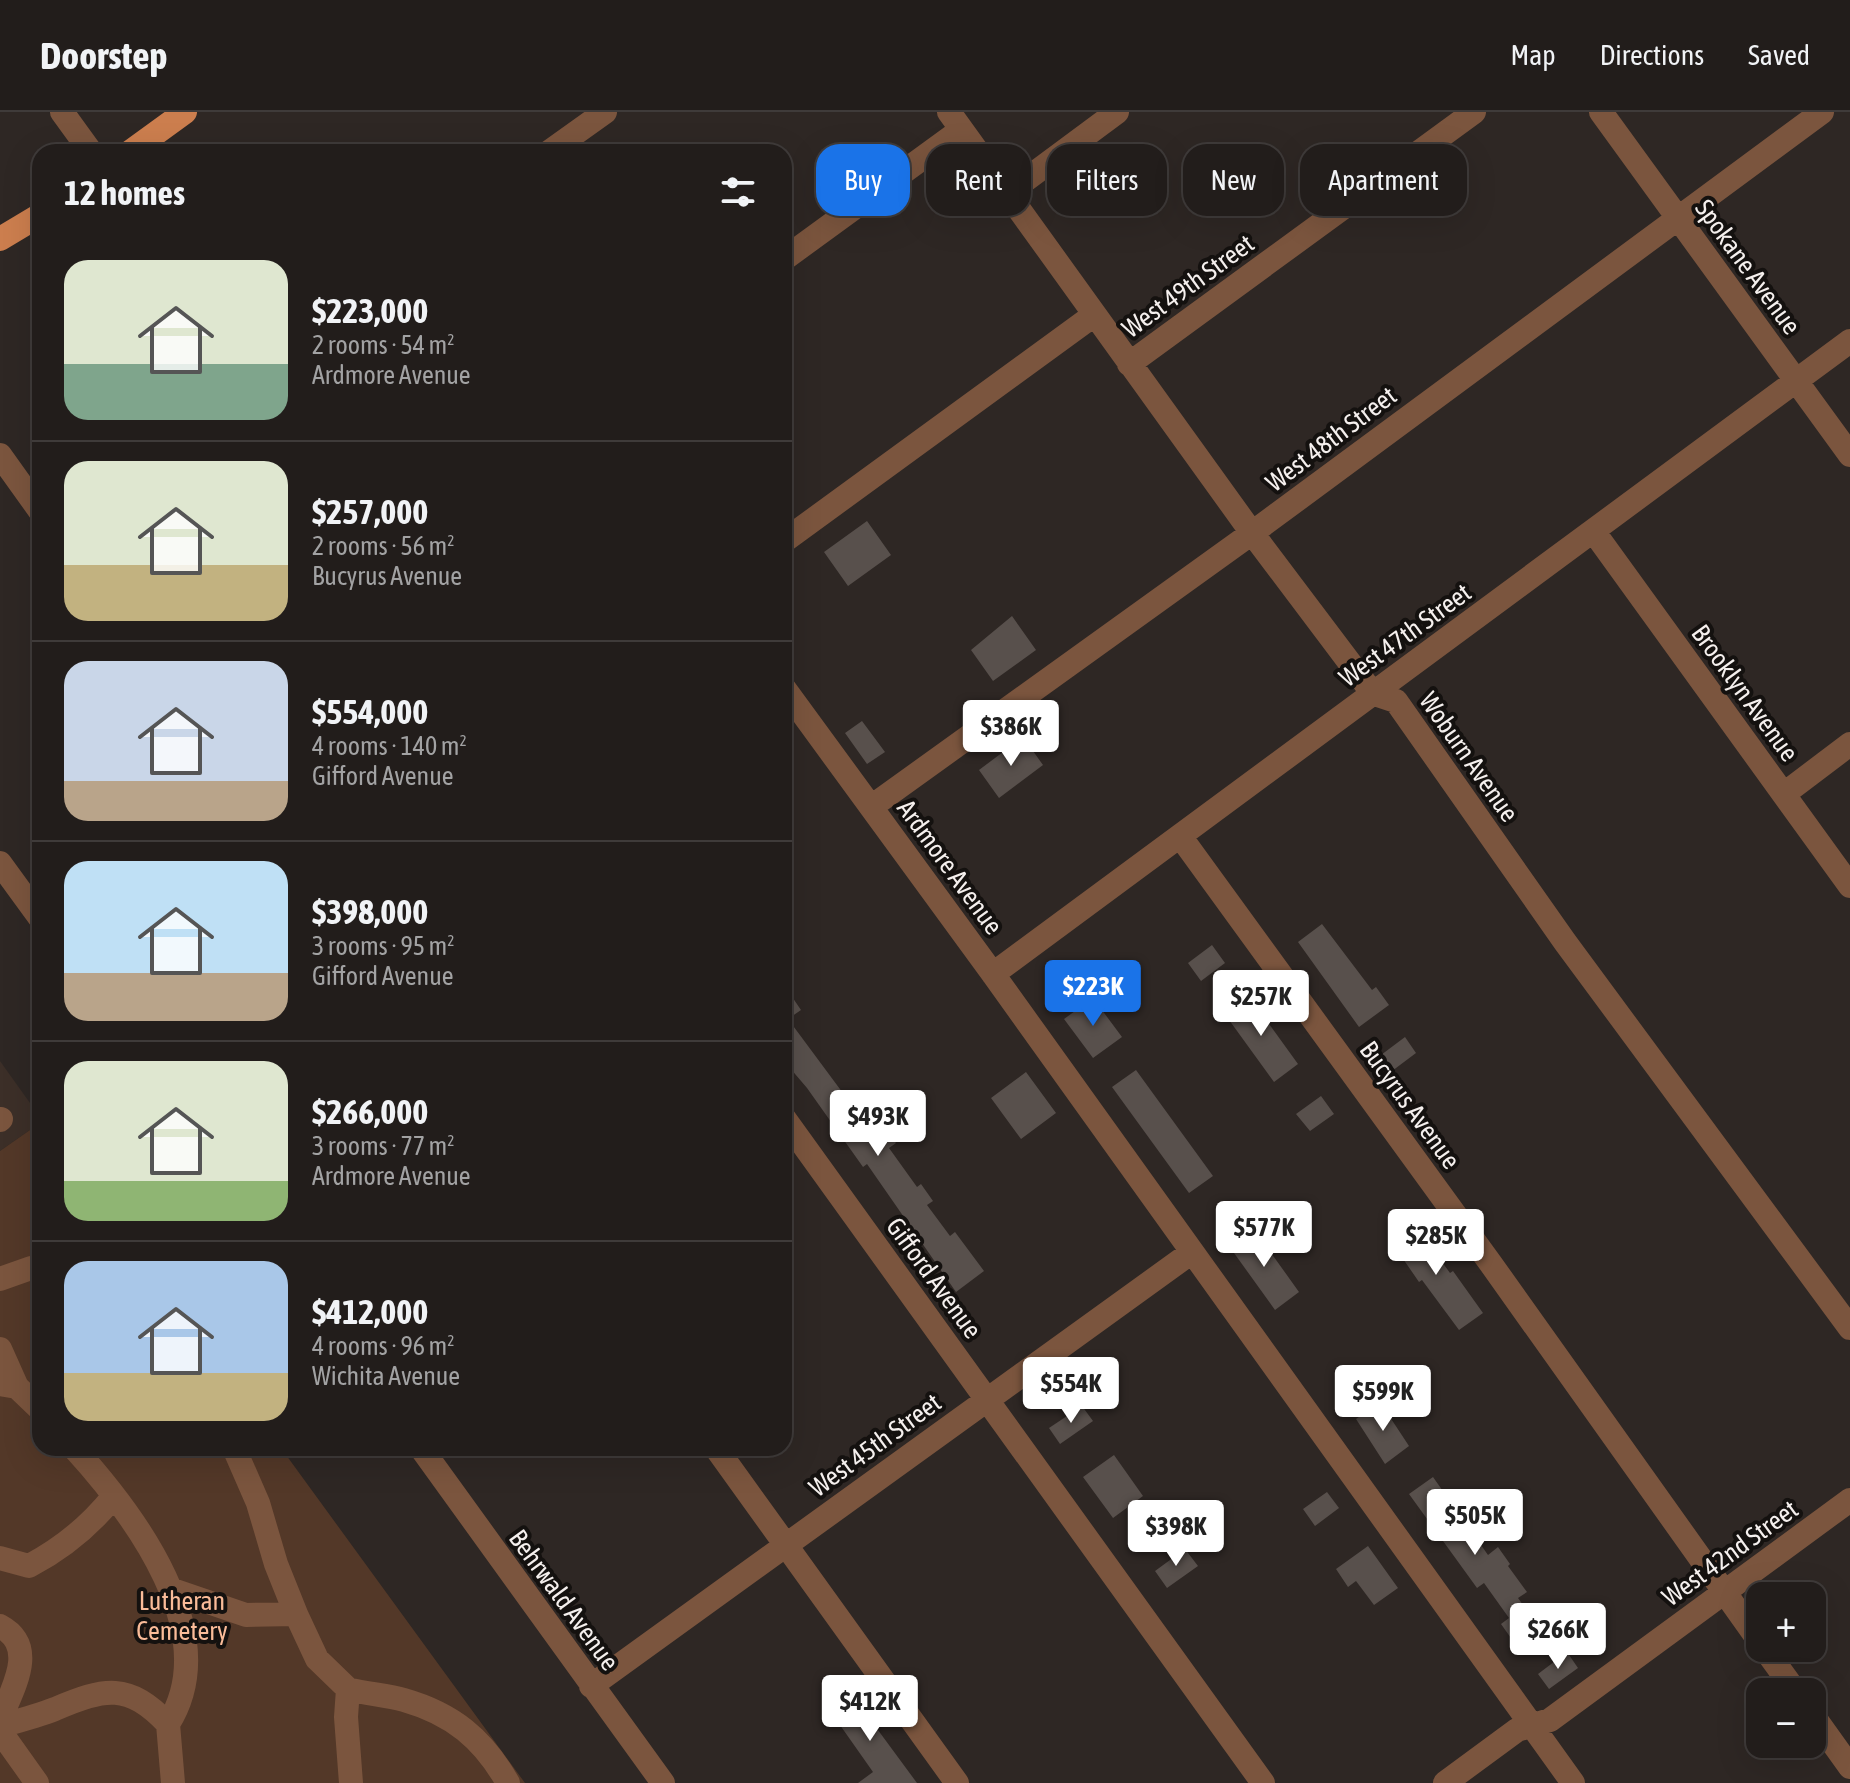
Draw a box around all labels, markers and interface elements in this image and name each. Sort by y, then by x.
text: Doorstep [40,34,167,77]
text: Map [1511,39,1556,71]
text: Directions [1600,39,1704,71]
text: Saved [1748,39,1810,71]
chip: Buy [816,144,910,216]
chip: Rent [926,144,1031,216]
chip: Filters [1047,144,1167,216]
chip: New [1183,144,1284,216]
chip: Apartment [1300,144,1467,216]
icon: filters [716,170,760,214]
text: 12 homes [64,173,185,212]
street label: Spokane Avenue [1689,194,1807,340]
street label: West 49th Street [1116,228,1260,344]
text: $223,000 [312,291,428,330]
icon: home [128,292,224,388]
text: 2 rooms · 54 m² [312,330,454,360]
text: Ardmore Avenue [312,360,471,390]
street label: West 48th Street [1260,380,1402,498]
text: $257,000 [312,492,428,531]
icon: home [128,493,224,589]
text: 2 rooms · 56 m² [312,531,454,561]
text: Bucyrus Avenue [312,561,462,591]
street label: West 47th Street [1333,577,1477,693]
street label: Brooklyn Avenue [1685,619,1805,767]
street label: Woburn Avenue [1413,687,1525,827]
text: $554,000 [312,692,428,731]
icon: home [128,693,224,789]
pin: $386K [955,700,1067,768]
text: $386K [981,711,1041,741]
text: 4 rooms · 140 m² [312,731,467,761]
text: Gifford Avenue [312,761,454,791]
street label: Ardmore Avenue [891,794,1009,940]
text: $398,000 [312,892,428,931]
icon: home [128,893,224,989]
text: 3 rooms · 95 m² [312,931,454,961]
pin: $223K [1037,960,1149,1028]
text: Gifford Avenue [312,961,454,991]
pin: $257K [1205,970,1317,1038]
text: $223K [1063,971,1123,1001]
text: $257K [1231,981,1291,1011]
street label: Bucyrus Avenue [1354,1035,1466,1175]
pin: $493K [822,1090,934,1158]
text: $266,000 [312,1092,428,1131]
icon: home [128,1093,224,1189]
text: $493K [848,1101,908,1131]
text: 3 rooms · 77 m² [312,1131,454,1161]
text: Ardmore Avenue [312,1161,471,1191]
pin: $577K [1208,1201,1320,1269]
pin: $285K [1380,1209,1492,1277]
street label: Gifford Avenue [880,1212,988,1344]
text: $577K [1234,1212,1294,1242]
text: $285K [1406,1220,1466,1250]
text: $412,000 [312,1292,428,1331]
icon: home [128,1293,224,1389]
text: 4 rooms · 96 m² [312,1331,454,1361]
pin: $554K [1015,1357,1127,1425]
text: Wichita Avenue [312,1361,460,1391]
pin: $599K [1327,1365,1439,1433]
text: $554K [1041,1368,1101,1398]
text: $599K [1353,1376,1413,1406]
street label: West 45th Street [803,1387,947,1503]
pin: $505K [1419,1489,1531,1557]
street label: West 42nd Street [1656,1494,1804,1612]
pin: $398K [1120,1500,1232,1568]
text: $505K [1445,1500,1505,1530]
text: $398K [1146,1511,1206,1541]
street label: Behrwald Avenue [503,1524,625,1676]
map controls [1746,1582,1826,1758]
button: + [1746,1582,1826,1662]
park label: Lutheran Cemetery [136,1586,228,1646]
pin: $266K [1502,1603,1614,1671]
text: $266K [1528,1614,1588,1644]
pin: $412K [814,1675,926,1743]
button: − [1746,1678,1826,1758]
text: $412K [840,1686,900,1716]

